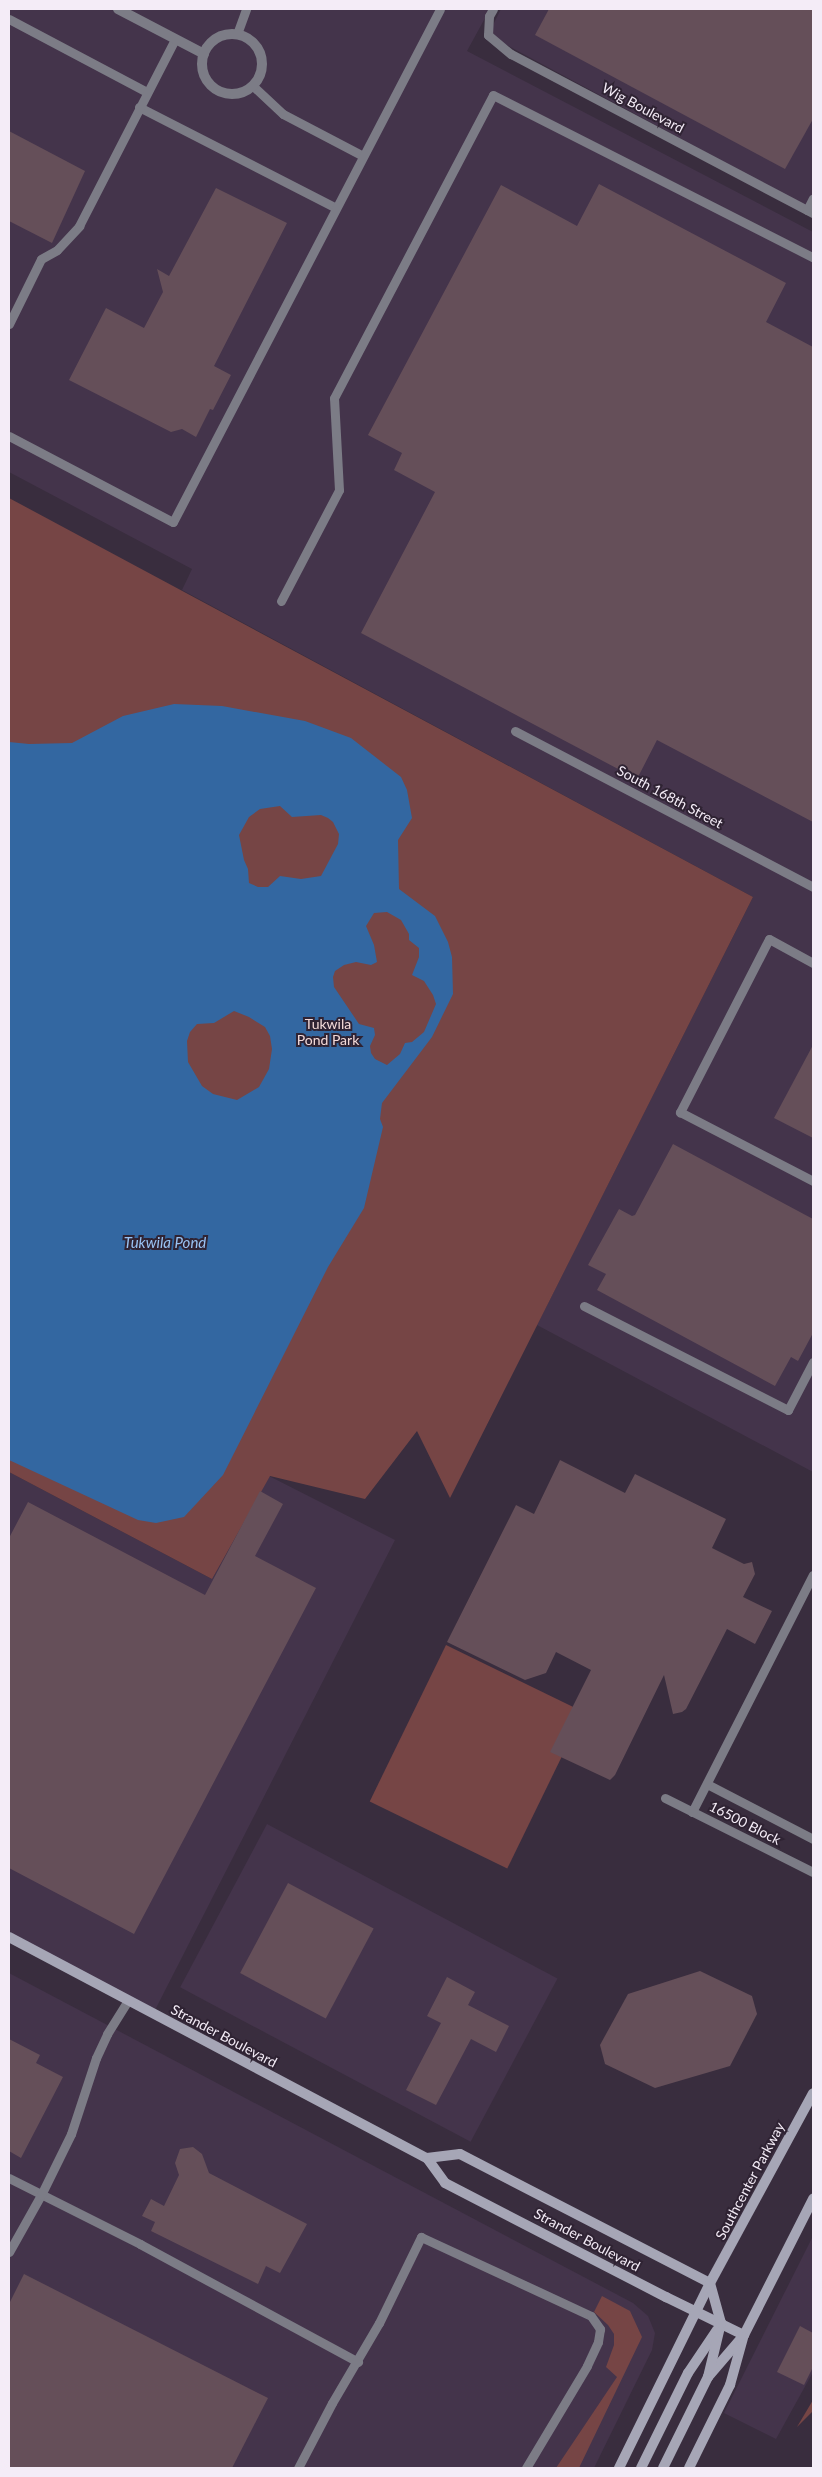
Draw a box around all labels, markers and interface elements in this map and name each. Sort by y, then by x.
street label: Wig Boulevard [599,79,687,137]
street label: South 168th Street [614,762,726,832]
park label: Tukwila Pond Park [297,1016,359,1048]
water label: Tukwila Pond [124,1234,206,1252]
street label: 16500 Block [706,1798,784,1848]
street label: Strander Boulevard [168,2001,280,2071]
street label: Southcenter Parkway [712,2119,788,2243]
street label: Strander Boulevard [531,2205,643,2275]

